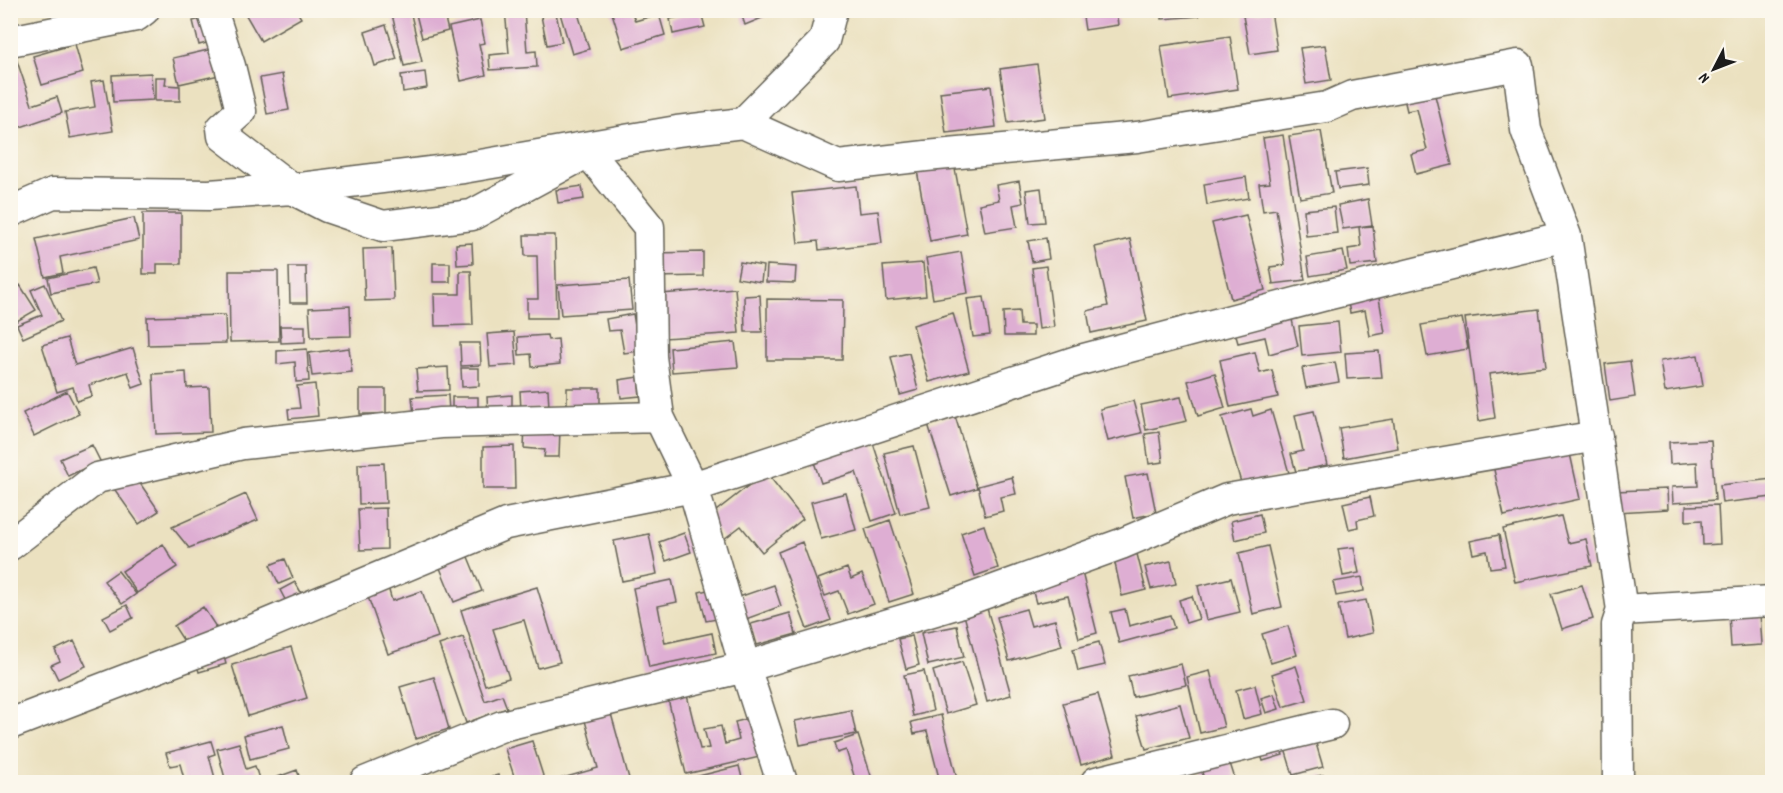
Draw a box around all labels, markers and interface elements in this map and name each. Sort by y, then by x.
north arrow [1684,39,1744,99]
text: N [1693,67,1716,88]

